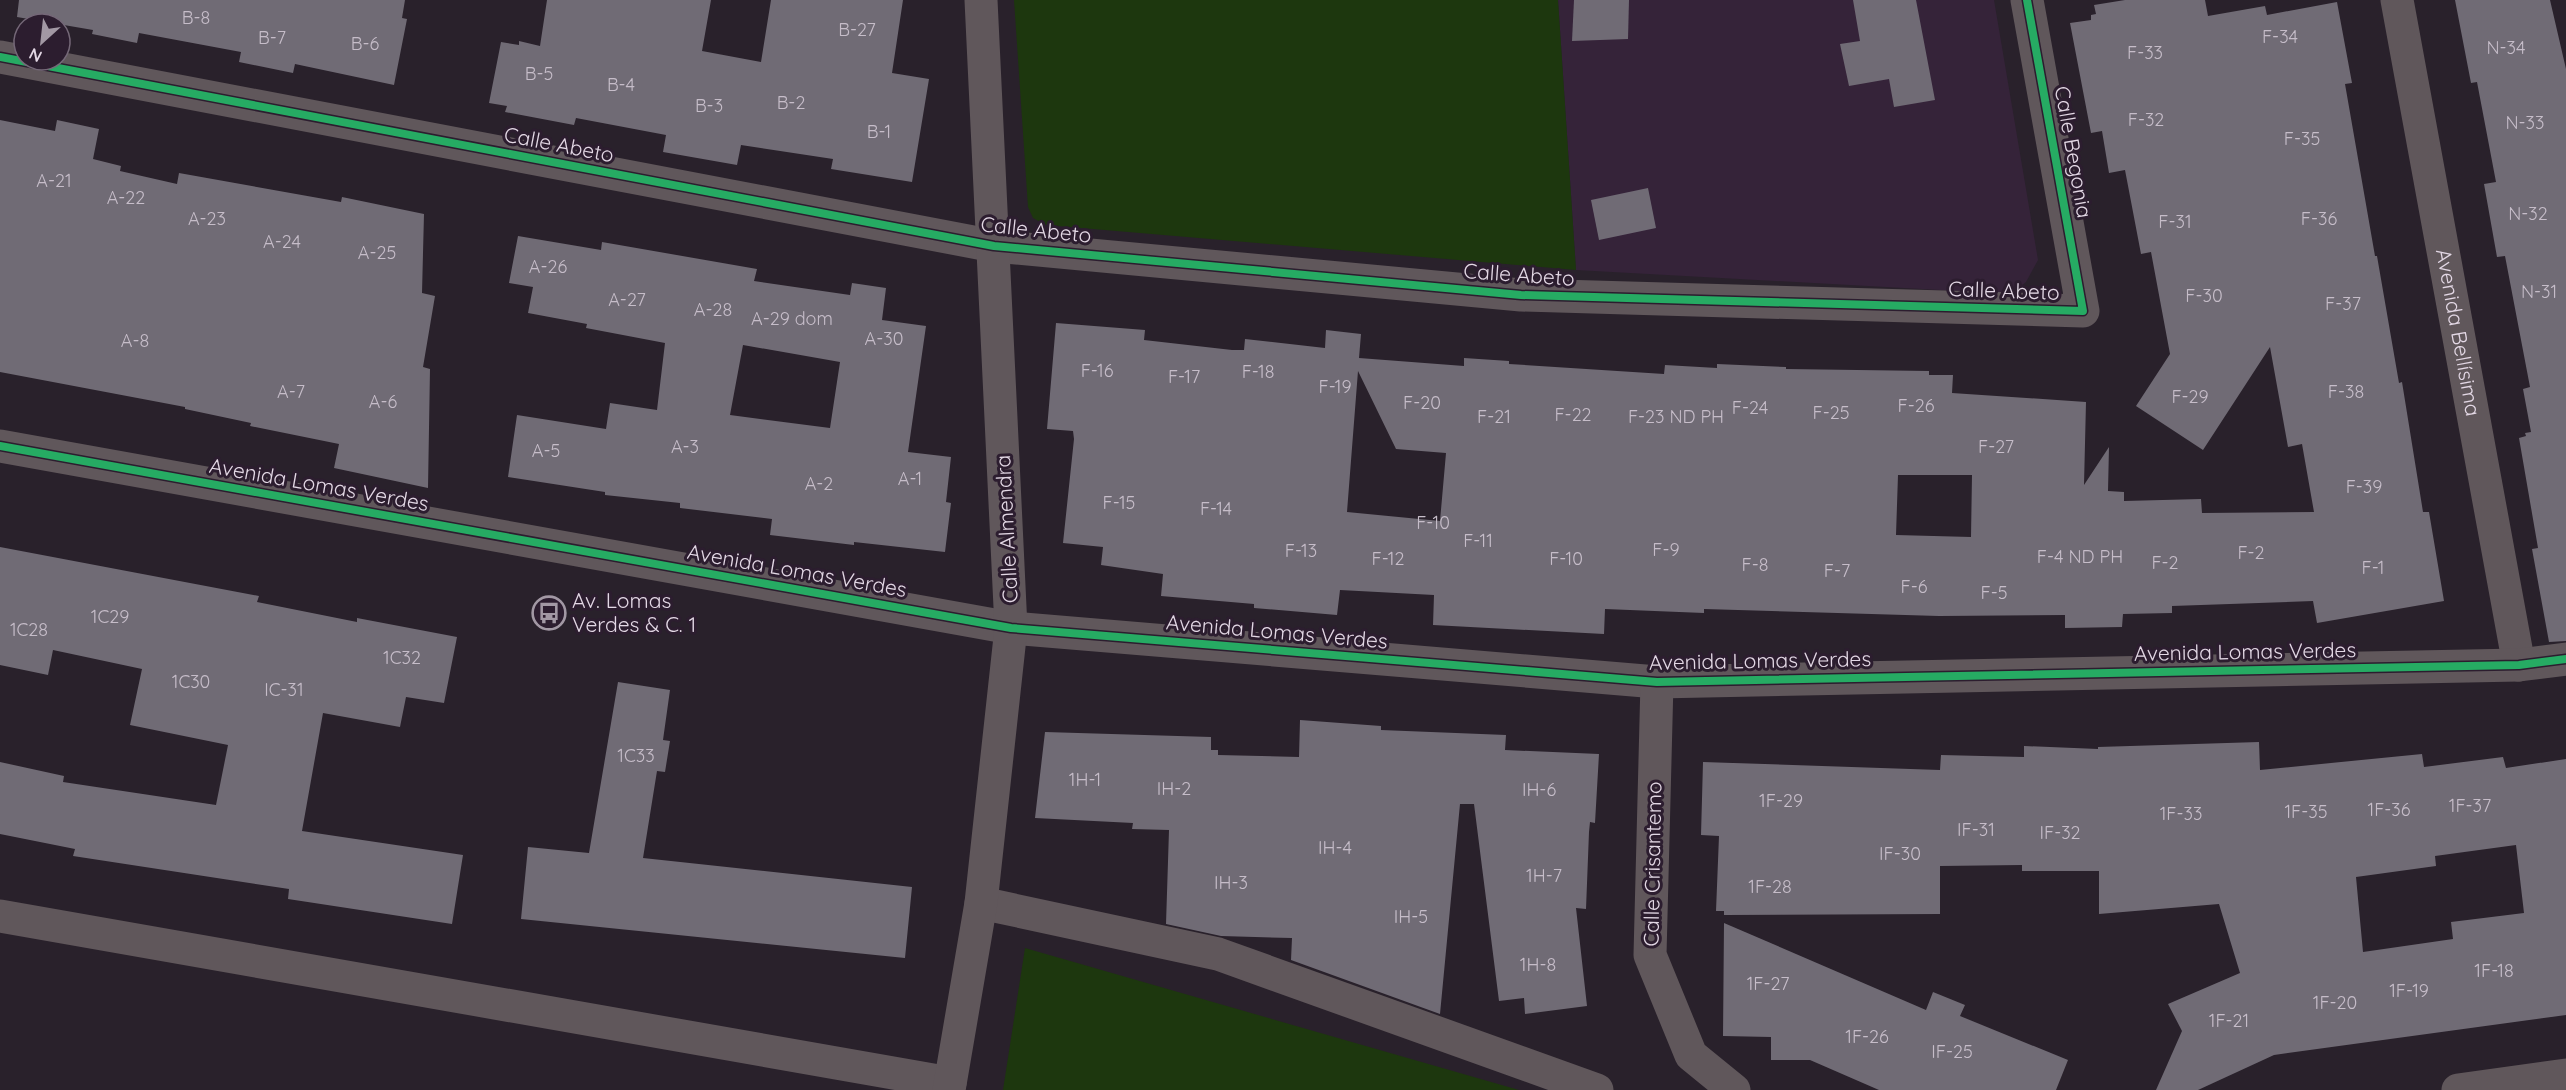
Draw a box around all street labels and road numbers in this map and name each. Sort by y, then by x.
street label: Calle Begonia [2050,84,2098,220]
street label: Calle Abeto [502,121,616,167]
street label: Calle Abeto [979,210,1093,248]
street label: Avenida Bellísima [2431,246,2487,418]
street label: Calle Abeto [1463,257,1576,291]
street label: Calle Abeto [1948,275,2060,305]
street label: Avenida Lomas Verdes [207,452,431,516]
street label: Calle Almendra [989,454,1023,604]
street label: Avenida Lomas Verdes [685,538,909,602]
street label: Avenida Lomas Verdes [1165,608,1389,654]
street label: Avenida Lomas Verdes [2134,636,2356,666]
street label: Avenida Lomas Verdes [1649,645,1871,675]
street label: Calle Crisantemo [1638,781,1666,947]

